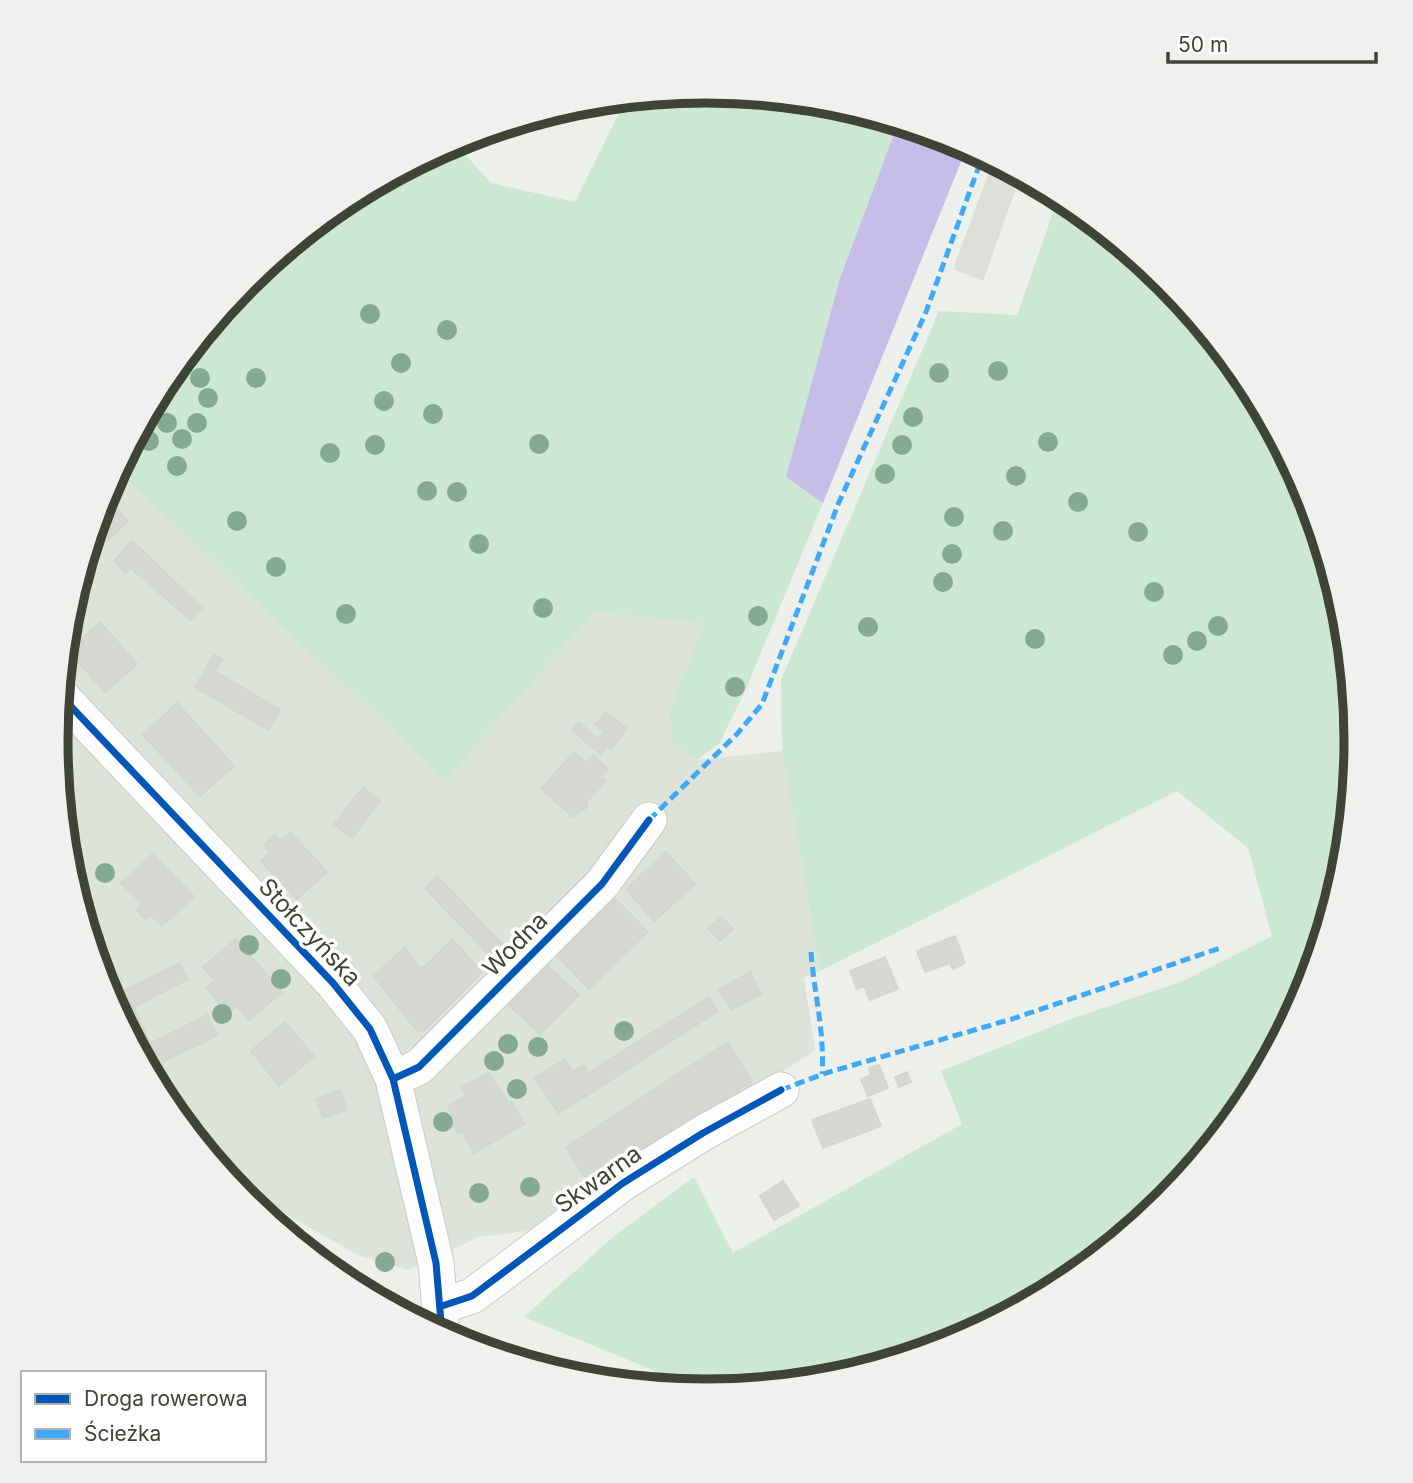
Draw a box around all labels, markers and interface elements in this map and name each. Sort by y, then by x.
scale bar [1168,21,1376,65]
text: 50 m [1178,32,1228,57]
street label: Stołczyńska [253,872,367,992]
street label: Wodna [477,906,553,982]
street label: Skwarna [549,1139,647,1219]
legend [21,1371,266,1462]
text: Droga rowerowa [84,1386,247,1411]
text: Ścieżka [84,1420,161,1446]

